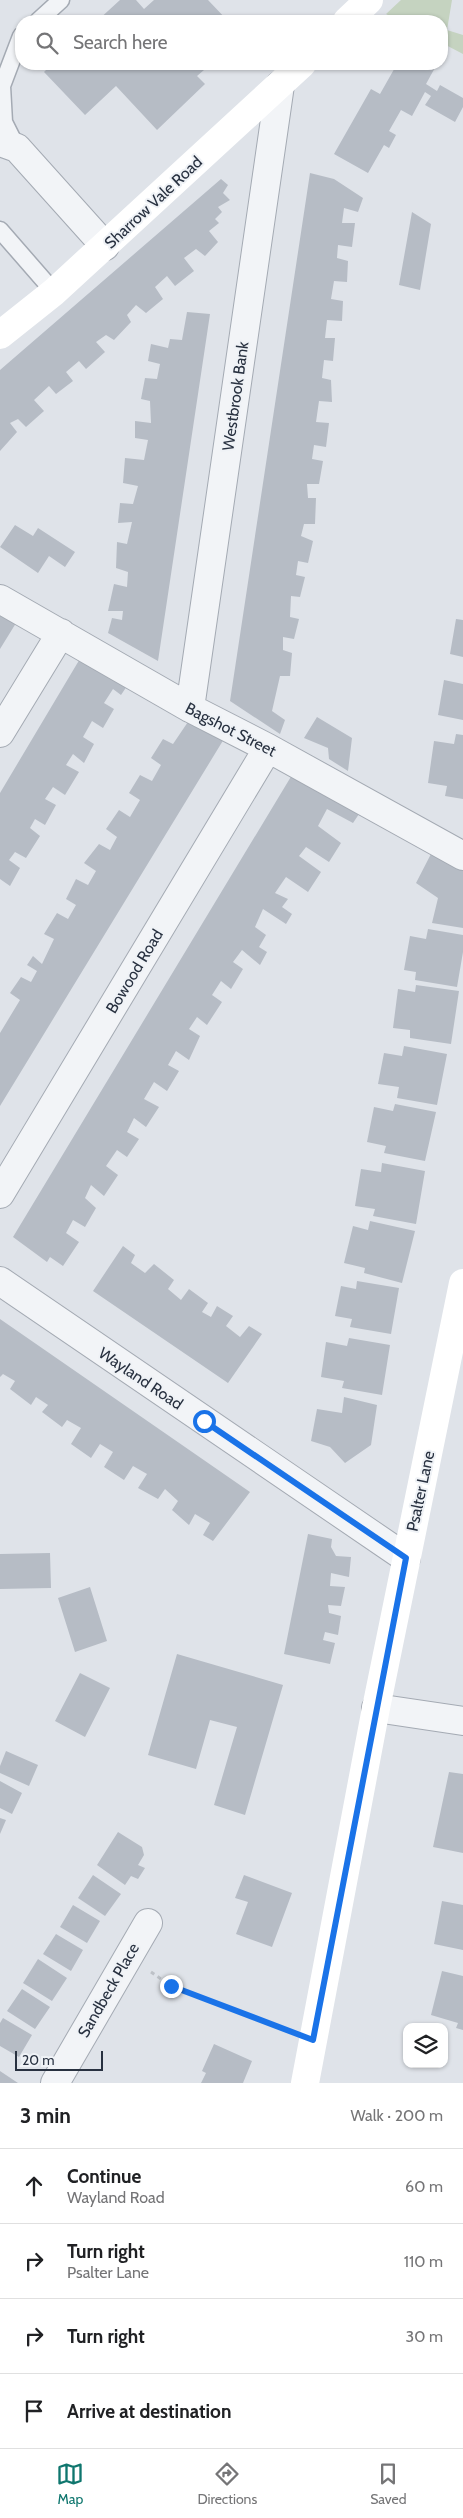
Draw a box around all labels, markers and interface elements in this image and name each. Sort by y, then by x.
search box [15,15,448,70]
icon: search [33,29,61,57]
text: Search here [73,31,167,54]
street label: Sharrow Vale Road [101,152,206,252]
street label: Westbrook Bank [218,339,253,452]
street label: Bagshot Street [182,698,280,761]
street label: Bowood Road [102,926,167,1017]
street label: Wayland Road [95,1343,186,1414]
route start [193,1410,216,1433]
street label: Psalter Lane [403,1449,438,1533]
street label: Sandbeck Place [74,1940,143,2041]
route end [160,1975,183,1998]
map controls [403,2023,448,2068]
button: layers [403,2023,448,2068]
scale bar [15,2048,102,2071]
text: 20 m [22,2051,55,2069]
text: 3 min [20,2103,71,2128]
text: Walk · 200 m [351,2106,443,2125]
text: Continue [67,2165,141,2188]
icon: ahead [20,2172,48,2200]
text: 60 m [405,2177,443,2196]
text: Wayland Road [67,2188,165,2207]
text: Turn right [67,2240,145,2263]
icon: right [20,2247,48,2275]
text: 110 m [404,2252,443,2271]
text: Psalter Lane [67,2263,149,2282]
icon: right [20,2322,48,2350]
text: Turn right [67,2325,145,2348]
text: 30 m [406,2327,443,2346]
icon: arrive [20,2397,48,2425]
text: Arrive at destination [67,2400,231,2423]
tab: Map [56,2460,84,2508]
tab: Directions [197,2460,257,2508]
tab: Saved [370,2460,407,2508]

